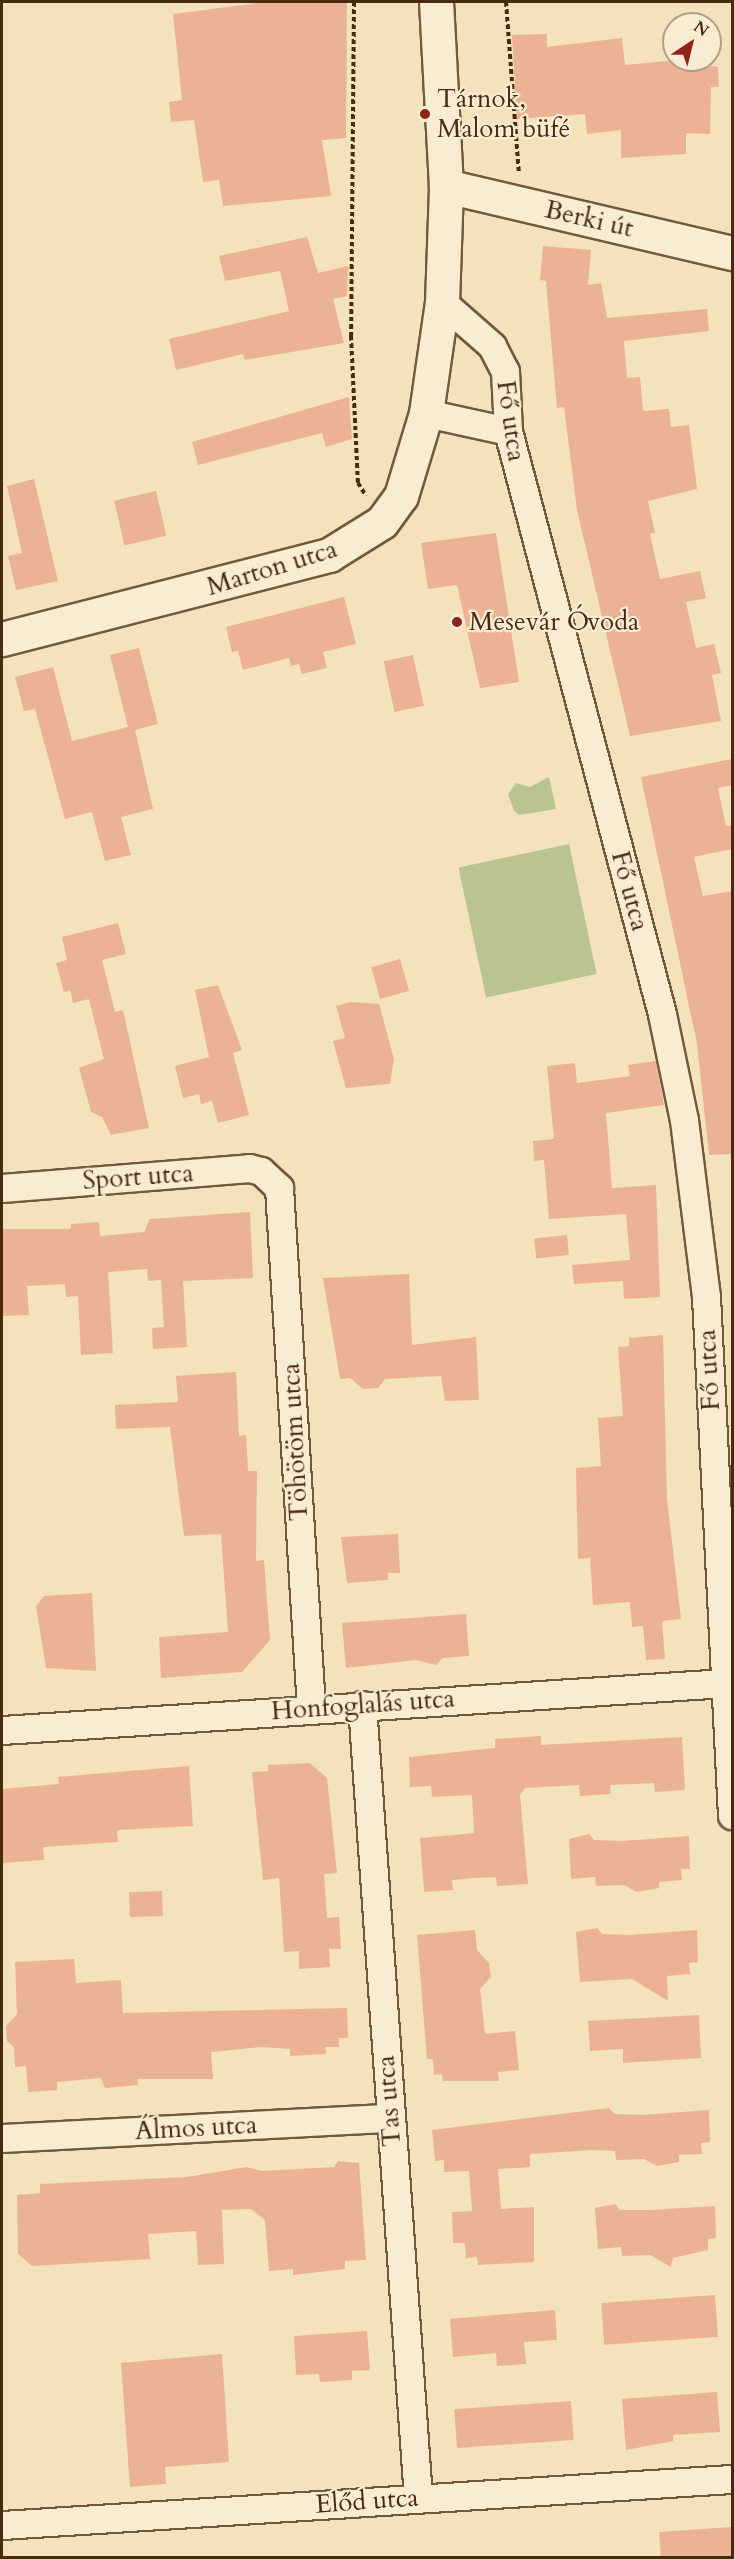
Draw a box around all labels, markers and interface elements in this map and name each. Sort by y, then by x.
north arrow [662,12,722,72]
text: N [689,16,713,42]
place label: Tárnok, Malom büfé [437,83,570,144]
marker: Tárnok, Malom büfé [418,107,432,121]
street label: Berki út [542,194,636,244]
street label: Fő utca [490,379,532,463]
street label: Marton utca [203,533,341,603]
place label: Mesevár Óvoda [469,606,639,638]
marker: Mesevár Óvoda [450,615,464,629]
street label: Fő utca [604,848,656,934]
street label: Sport utca [81,1158,195,1196]
street label: Fő utca [691,1329,727,1411]
street label: Töhötöm utca [275,1362,315,1522]
street label: Honfoglalás utca [270,1683,456,1727]
street label: Tas utca [370,2054,408,2148]
street label: Álmos utca [134,2109,258,2147]
street label: Előd utca [314,2482,420,2520]

